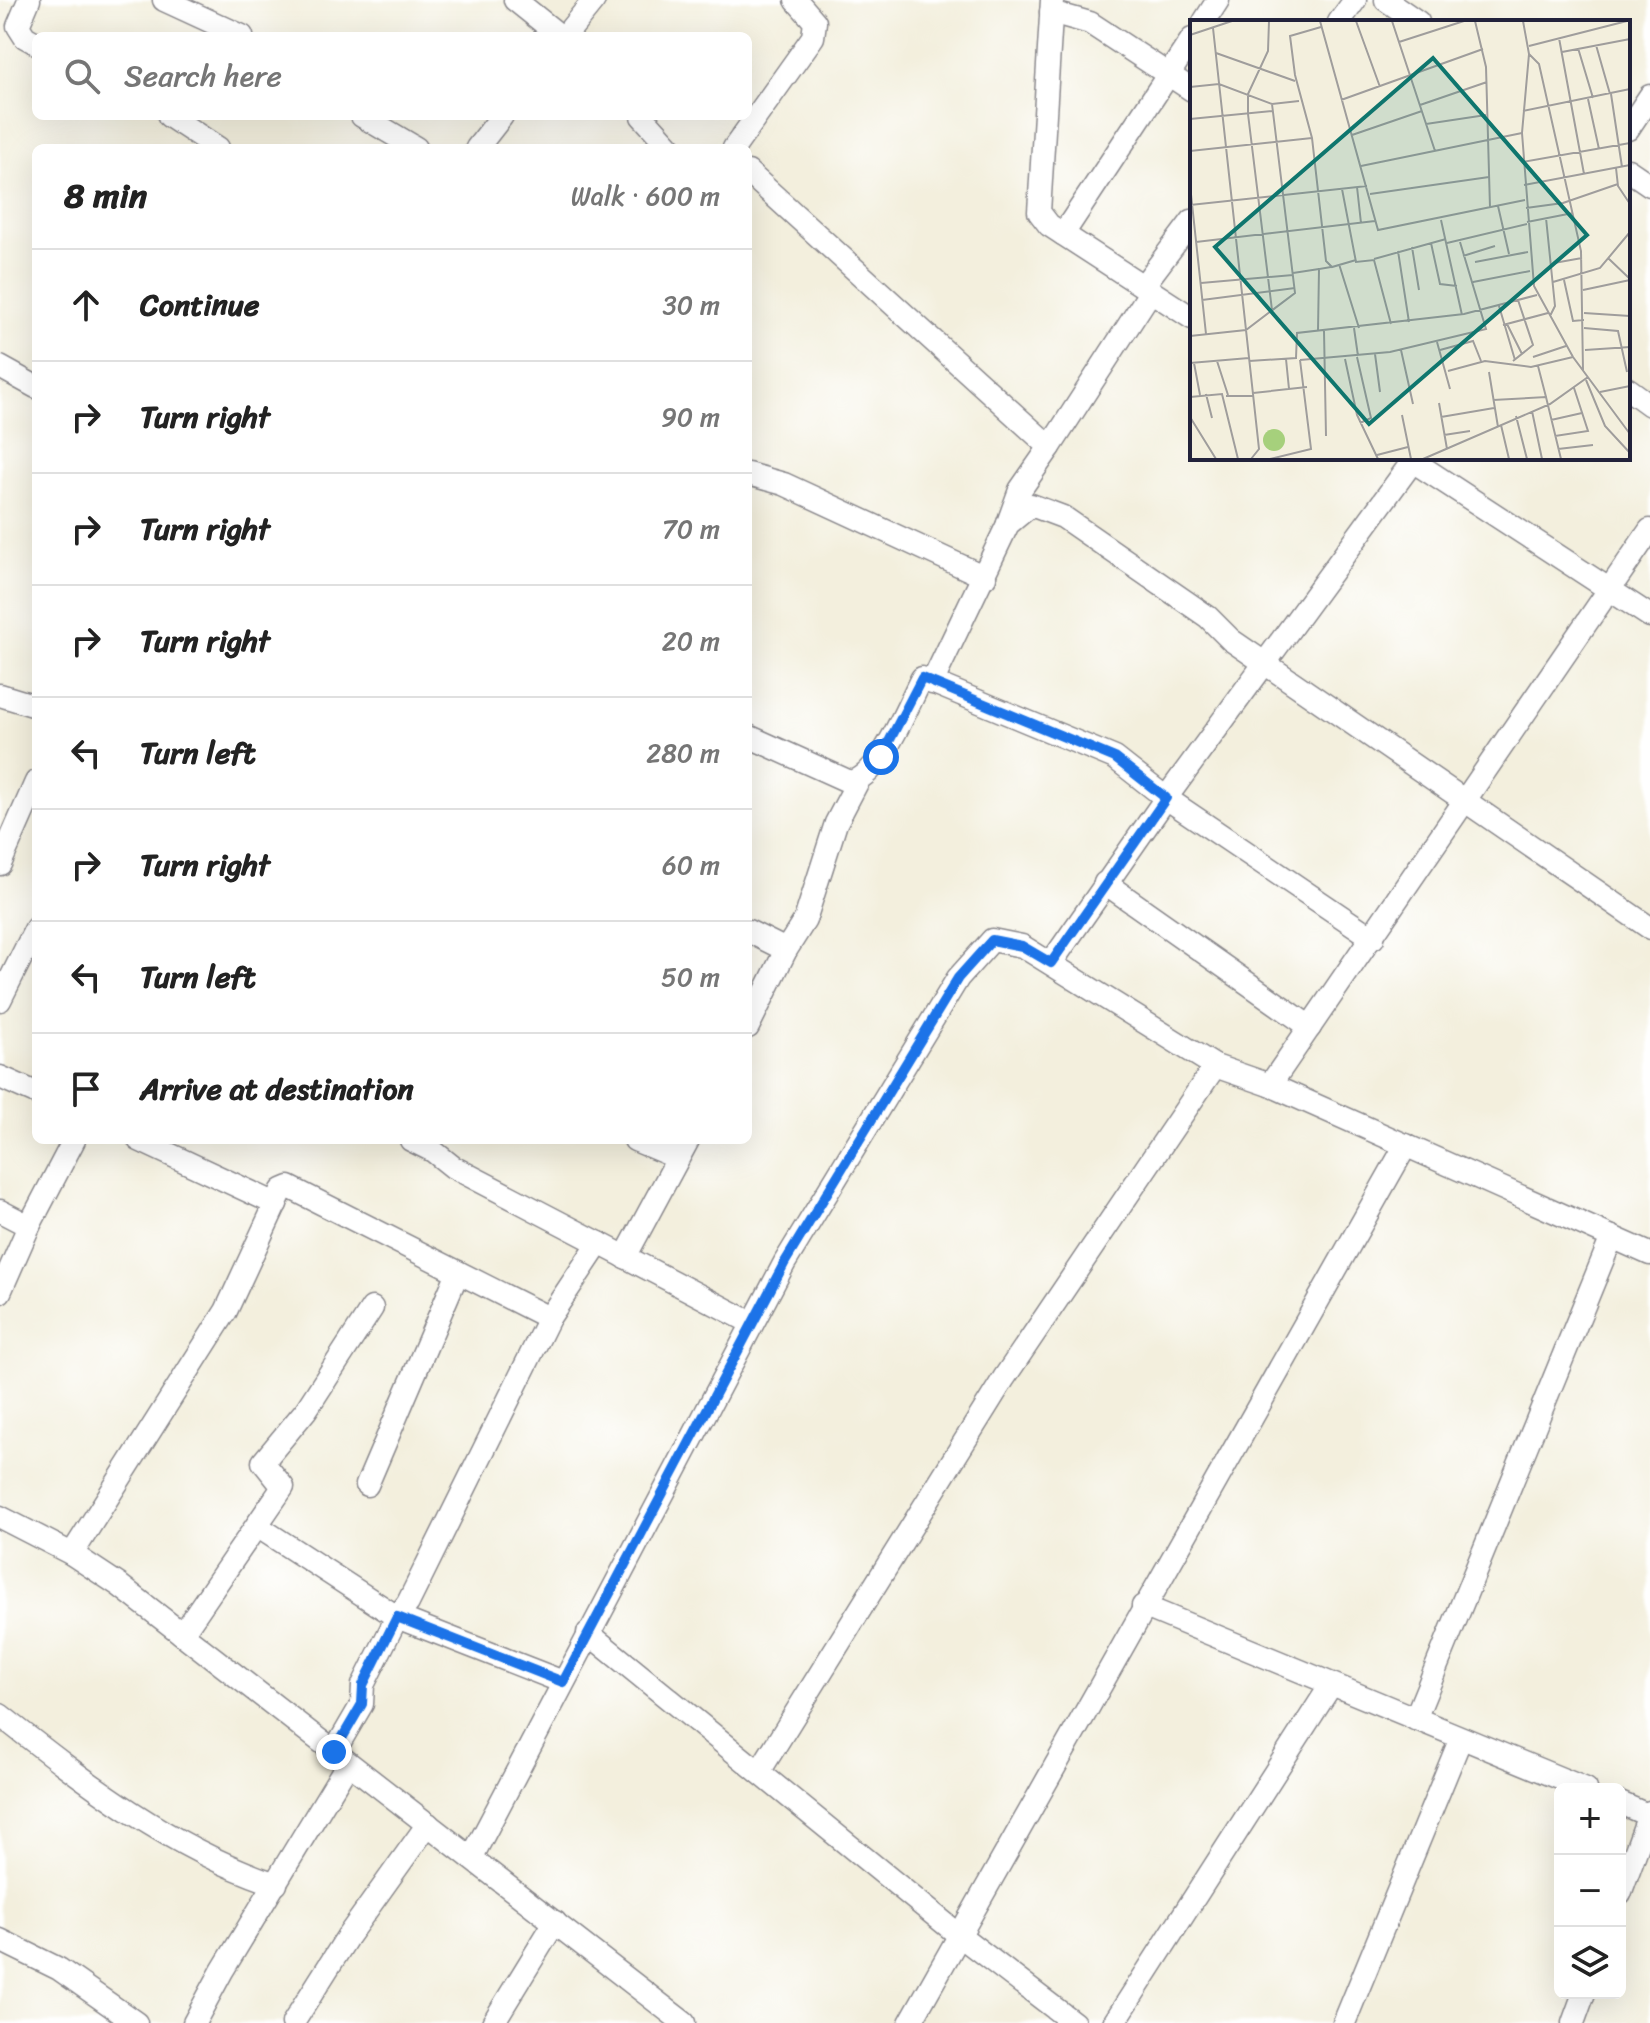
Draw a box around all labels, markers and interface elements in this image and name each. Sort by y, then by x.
inset map [1190,20,1630,460]
search box [32,32,752,120]
text: Search here [124,49,282,103]
icon: search [60,54,104,98]
text: 8 min [64,166,147,226]
text: Walk · 600 m [571,173,720,219]
text: Continue [140,278,259,332]
text: 30 m [663,282,720,328]
icon: ahead [64,283,108,327]
text: Turn right [140,390,270,444]
text: 90 m [661,394,720,440]
icon: right [64,395,108,439]
text: Turn right [140,502,270,556]
text: 70 m [662,506,720,552]
icon: right [64,507,108,551]
text: Turn right [140,614,270,668]
text: 20 m [662,618,720,664]
icon: right [64,619,108,663]
text: Turn left [140,726,256,780]
text: 280 m [646,730,720,776]
icon: left [64,731,108,775]
route start [863,739,899,775]
text: Turn right [140,838,270,892]
text: 60 m [662,842,720,888]
icon: right [64,843,108,887]
text: Turn left [140,950,256,1004]
text: 50 m [661,954,720,1000]
icon: left [64,955,108,999]
text: Arrive at destination [140,1062,414,1116]
icon: arrive [64,1067,108,1111]
route end [316,1734,352,1770]
map controls [1554,1783,1626,1999]
button: + [1554,1783,1626,1855]
button: − [1554,1855,1626,1927]
button: layers [1554,1927,1626,1999]

